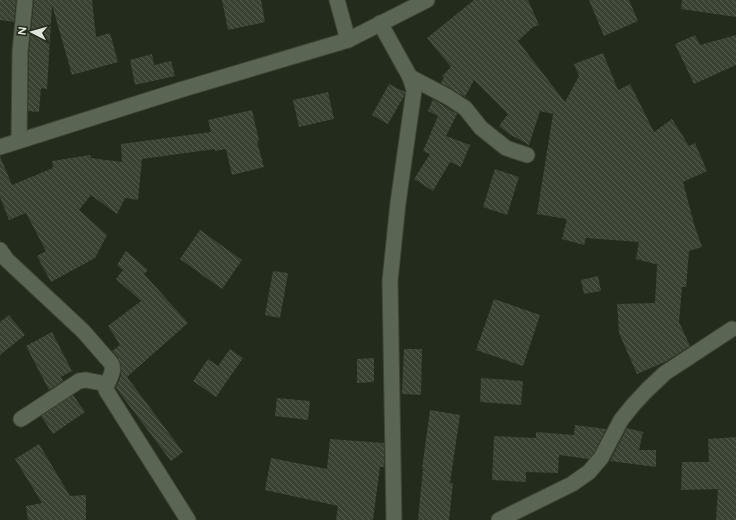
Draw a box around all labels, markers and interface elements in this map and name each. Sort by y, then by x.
north arrow [12,12,52,52]
text: N [16,26,29,36]

